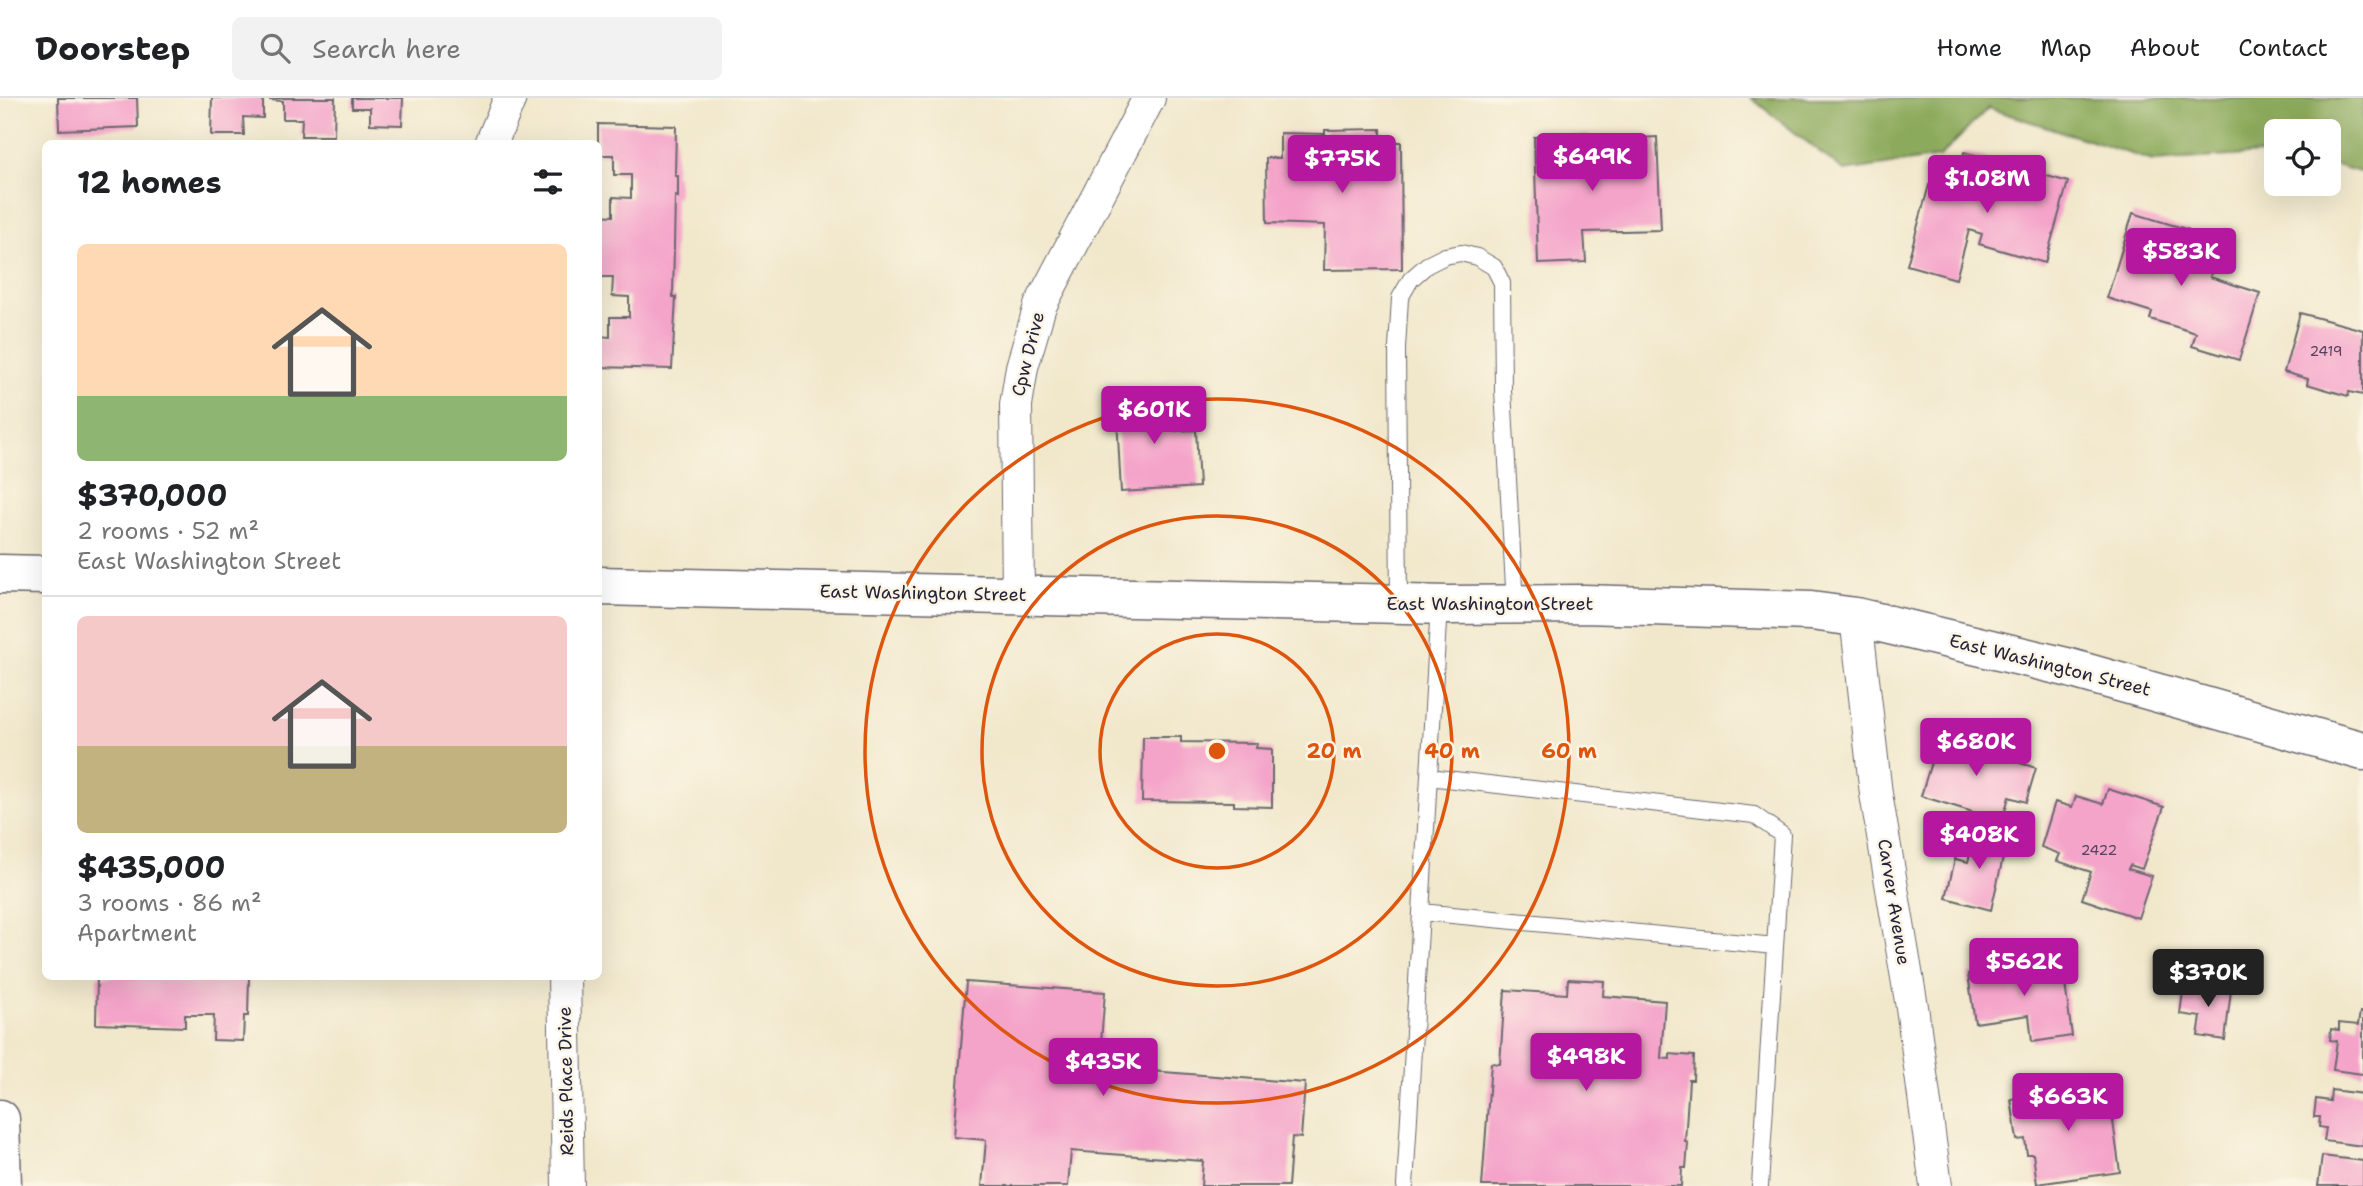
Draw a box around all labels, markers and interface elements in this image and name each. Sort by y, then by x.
search box [232,17,722,80]
text: Doorstep [35,26,190,71]
icon: search [256,29,294,67]
text: Search here [312,31,461,66]
text: Home [1936,32,2002,64]
text: Map [2040,32,2092,64]
text: About [2130,32,2200,64]
text: Contact [2238,32,2328,64]
map controls [2264,119,2341,196]
button: locate [2264,119,2341,196]
pin: $649K [1543,134,1641,193]
pin: $775K [1293,136,1391,195]
text: $649K [1552,141,1632,171]
text: $775K [1304,143,1380,173]
pin: $1.08M [1930,156,2044,215]
text: 12 homes [77,162,221,203]
icon: filters [529,163,567,201]
text: $1.08M [1944,163,2030,193]
pin: $583K [2132,228,2230,288]
text: $583K [2142,236,2220,266]
icon: home [259,289,385,415]
street label: Cpw Drive [1006,309,1050,399]
house number: 2419 [2309,342,2343,360]
pin: $601K [1105,386,1203,446]
text: $601K [1117,394,1191,424]
text: $370,000 [77,475,227,516]
text: 2 rooms · 52 m² [77,516,259,546]
text: East Washington Street [77,546,341,576]
street label: East Washington Street [819,579,1027,607]
street label: East Washington Street [1387,592,1594,616]
street label: East Washington Street [1947,628,2153,702]
icon: home [259,661,385,787]
pin: $680K [1927,718,2025,778]
text: $680K [1936,726,2016,756]
text: 20 m [1306,737,1362,765]
text: 40 m [1424,737,1480,765]
text: 60 m [1541,737,1597,765]
centre of rings [1205,739,1229,763]
pin: $408K [1930,812,2028,871]
text: $408K [1939,819,2019,849]
street label: Carver Avenue [1872,837,1916,967]
house number: 2422 [2081,841,2117,859]
text: $435,000 [77,847,226,888]
text: 3 rooms · 86 m² [77,888,262,918]
text: Apartment [77,918,197,948]
pin: $562K [1975,939,2073,998]
text: $562K [1985,946,2063,976]
pin: $370K [2159,950,2257,1009]
text: $370K [2169,957,2247,987]
street label: Reids Place Drive [553,1006,579,1156]
pin: $498K [1537,1034,1635,1093]
pin: $435K [1054,1038,1152,1098]
text: $498K [1546,1041,1626,1071]
text: $435K [1065,1046,1141,1076]
pin: $663K [2019,1074,2117,1133]
text: $663K [2028,1081,2108,1111]

